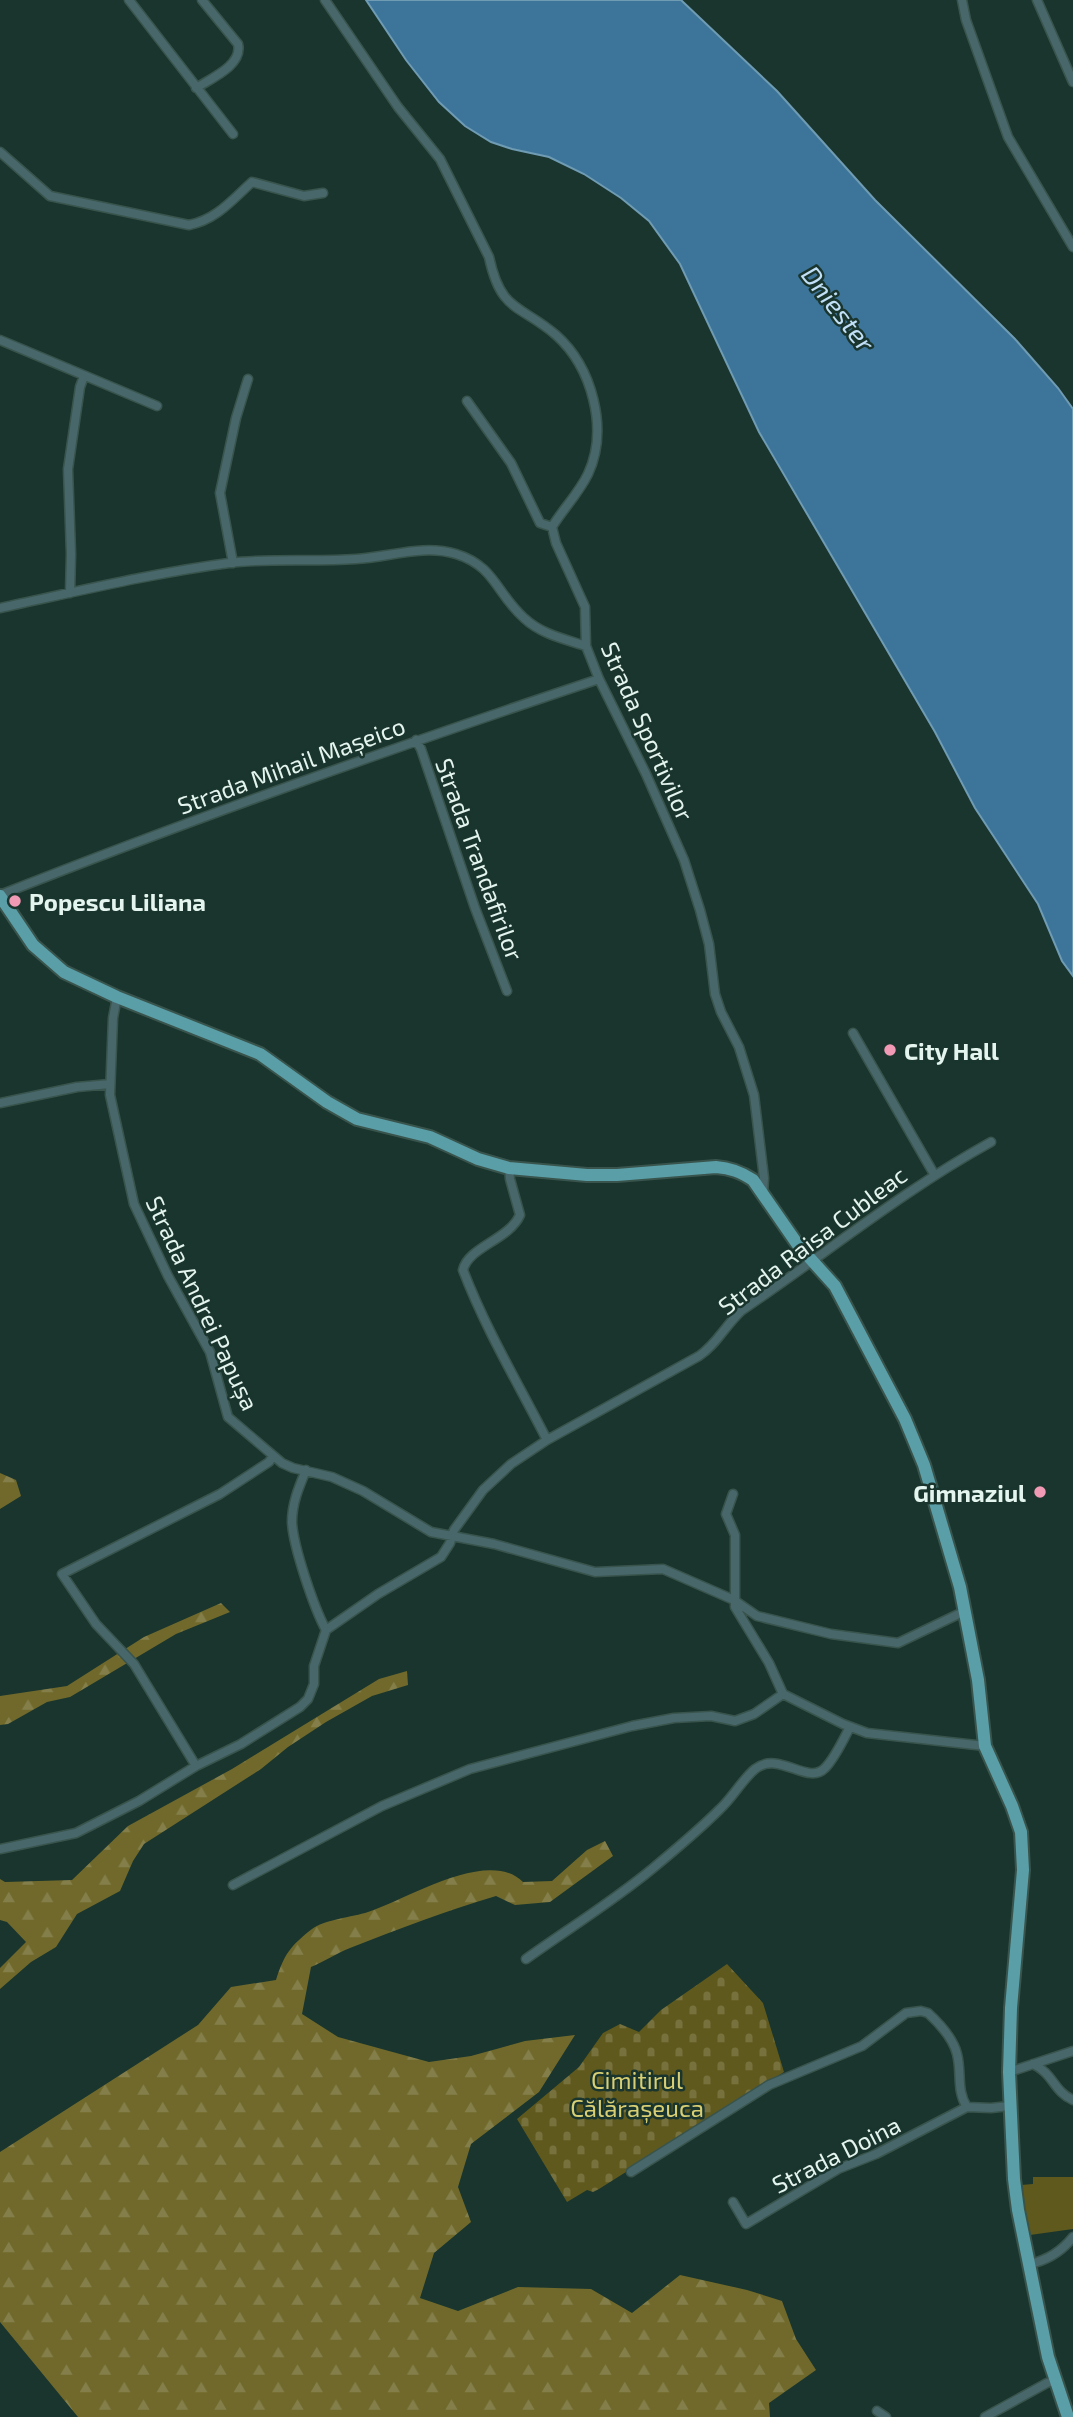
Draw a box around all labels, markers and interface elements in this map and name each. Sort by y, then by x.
water label: Dniester [796,259,882,357]
street label: Strada Sportivilor [596,637,701,825]
street label: Strada Mihail Mașeico [173,710,409,822]
street label: Strada Trandafirilor [430,754,530,964]
place label: Popescu Liliana [29,887,206,916]
marker: Popescu Liliana [7,893,23,909]
place label: City Hall [904,1036,999,1065]
marker: City Hall [882,1042,898,1058]
street label: Strada Raisa Cubleac [712,1160,912,1320]
street label: Strada Andrei Papușa [139,1191,265,1416]
place label: Gimnaziul [913,1478,1026,1507]
marker: Gimnaziul [1032,1484,1048,1500]
park label: Cimitirul Călărașeuca [570,2065,704,2124]
street label: Strada Doina [767,2109,905,2199]

